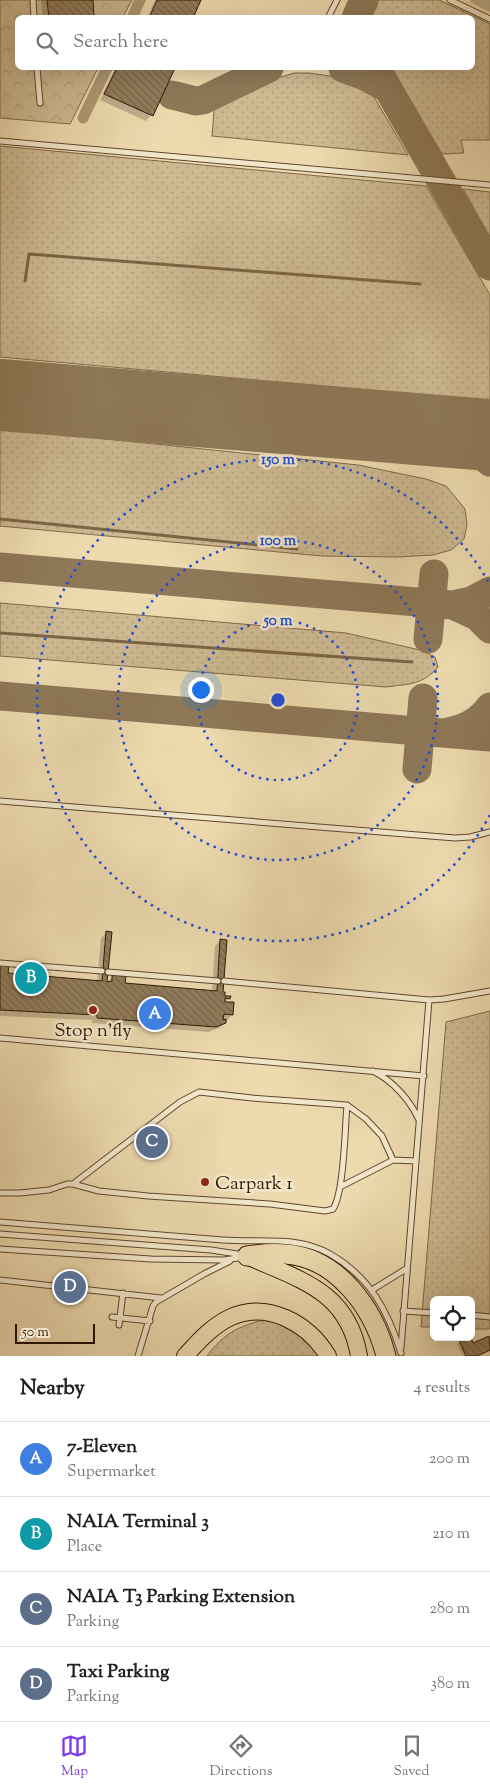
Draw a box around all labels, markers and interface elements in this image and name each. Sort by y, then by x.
search box [15,15,475,70]
icon: search [33,29,61,57]
text: Search here [73,29,168,56]
text: 150 m [261,450,295,471]
text: 100 m [260,531,297,552]
text: 50 m [263,611,293,632]
your location [188,677,214,703]
centre of rings [269,691,287,709]
pin: B [15,959,47,997]
pin: A [139,995,171,1033]
marker: Stop n'fly [87,1004,99,1016]
place label: Stop n'fly [54,1018,132,1045]
pin: C [136,1123,168,1161]
place label: Carpark 1 [215,1171,293,1198]
marker: Carpark 1 [199,1176,211,1188]
pin: D [54,1268,86,1306]
map controls [430,1296,475,1341]
button: locate [430,1296,475,1341]
scale bar [15,1321,95,1344]
text: 50 m [22,1323,49,1343]
text: Nearby [20,1374,85,1404]
text: 4 results [414,1377,470,1400]
text: 7-Eleven [67,1434,137,1461]
text: A [30,1448,43,1471]
text: 200 m [429,1448,470,1471]
text: Supermarket [67,1461,156,1484]
text: NAIA Terminal 3 [67,1509,209,1536]
text: B [31,1523,41,1546]
text: 210 m [432,1523,470,1546]
text: Place [67,1536,102,1559]
text: NAIA T3 Parking Extension [67,1584,295,1611]
text: C [30,1598,42,1621]
text: 280 m [429,1598,470,1621]
text: Parking [67,1611,119,1634]
text: Taxi Parking [67,1659,169,1686]
text: D [30,1673,42,1696]
text: 380 m [430,1673,470,1696]
text: Parking [67,1686,119,1709]
tab: Map [60,1732,88,1782]
tab: Directions [209,1732,273,1782]
tab: Saved [394,1732,429,1782]

